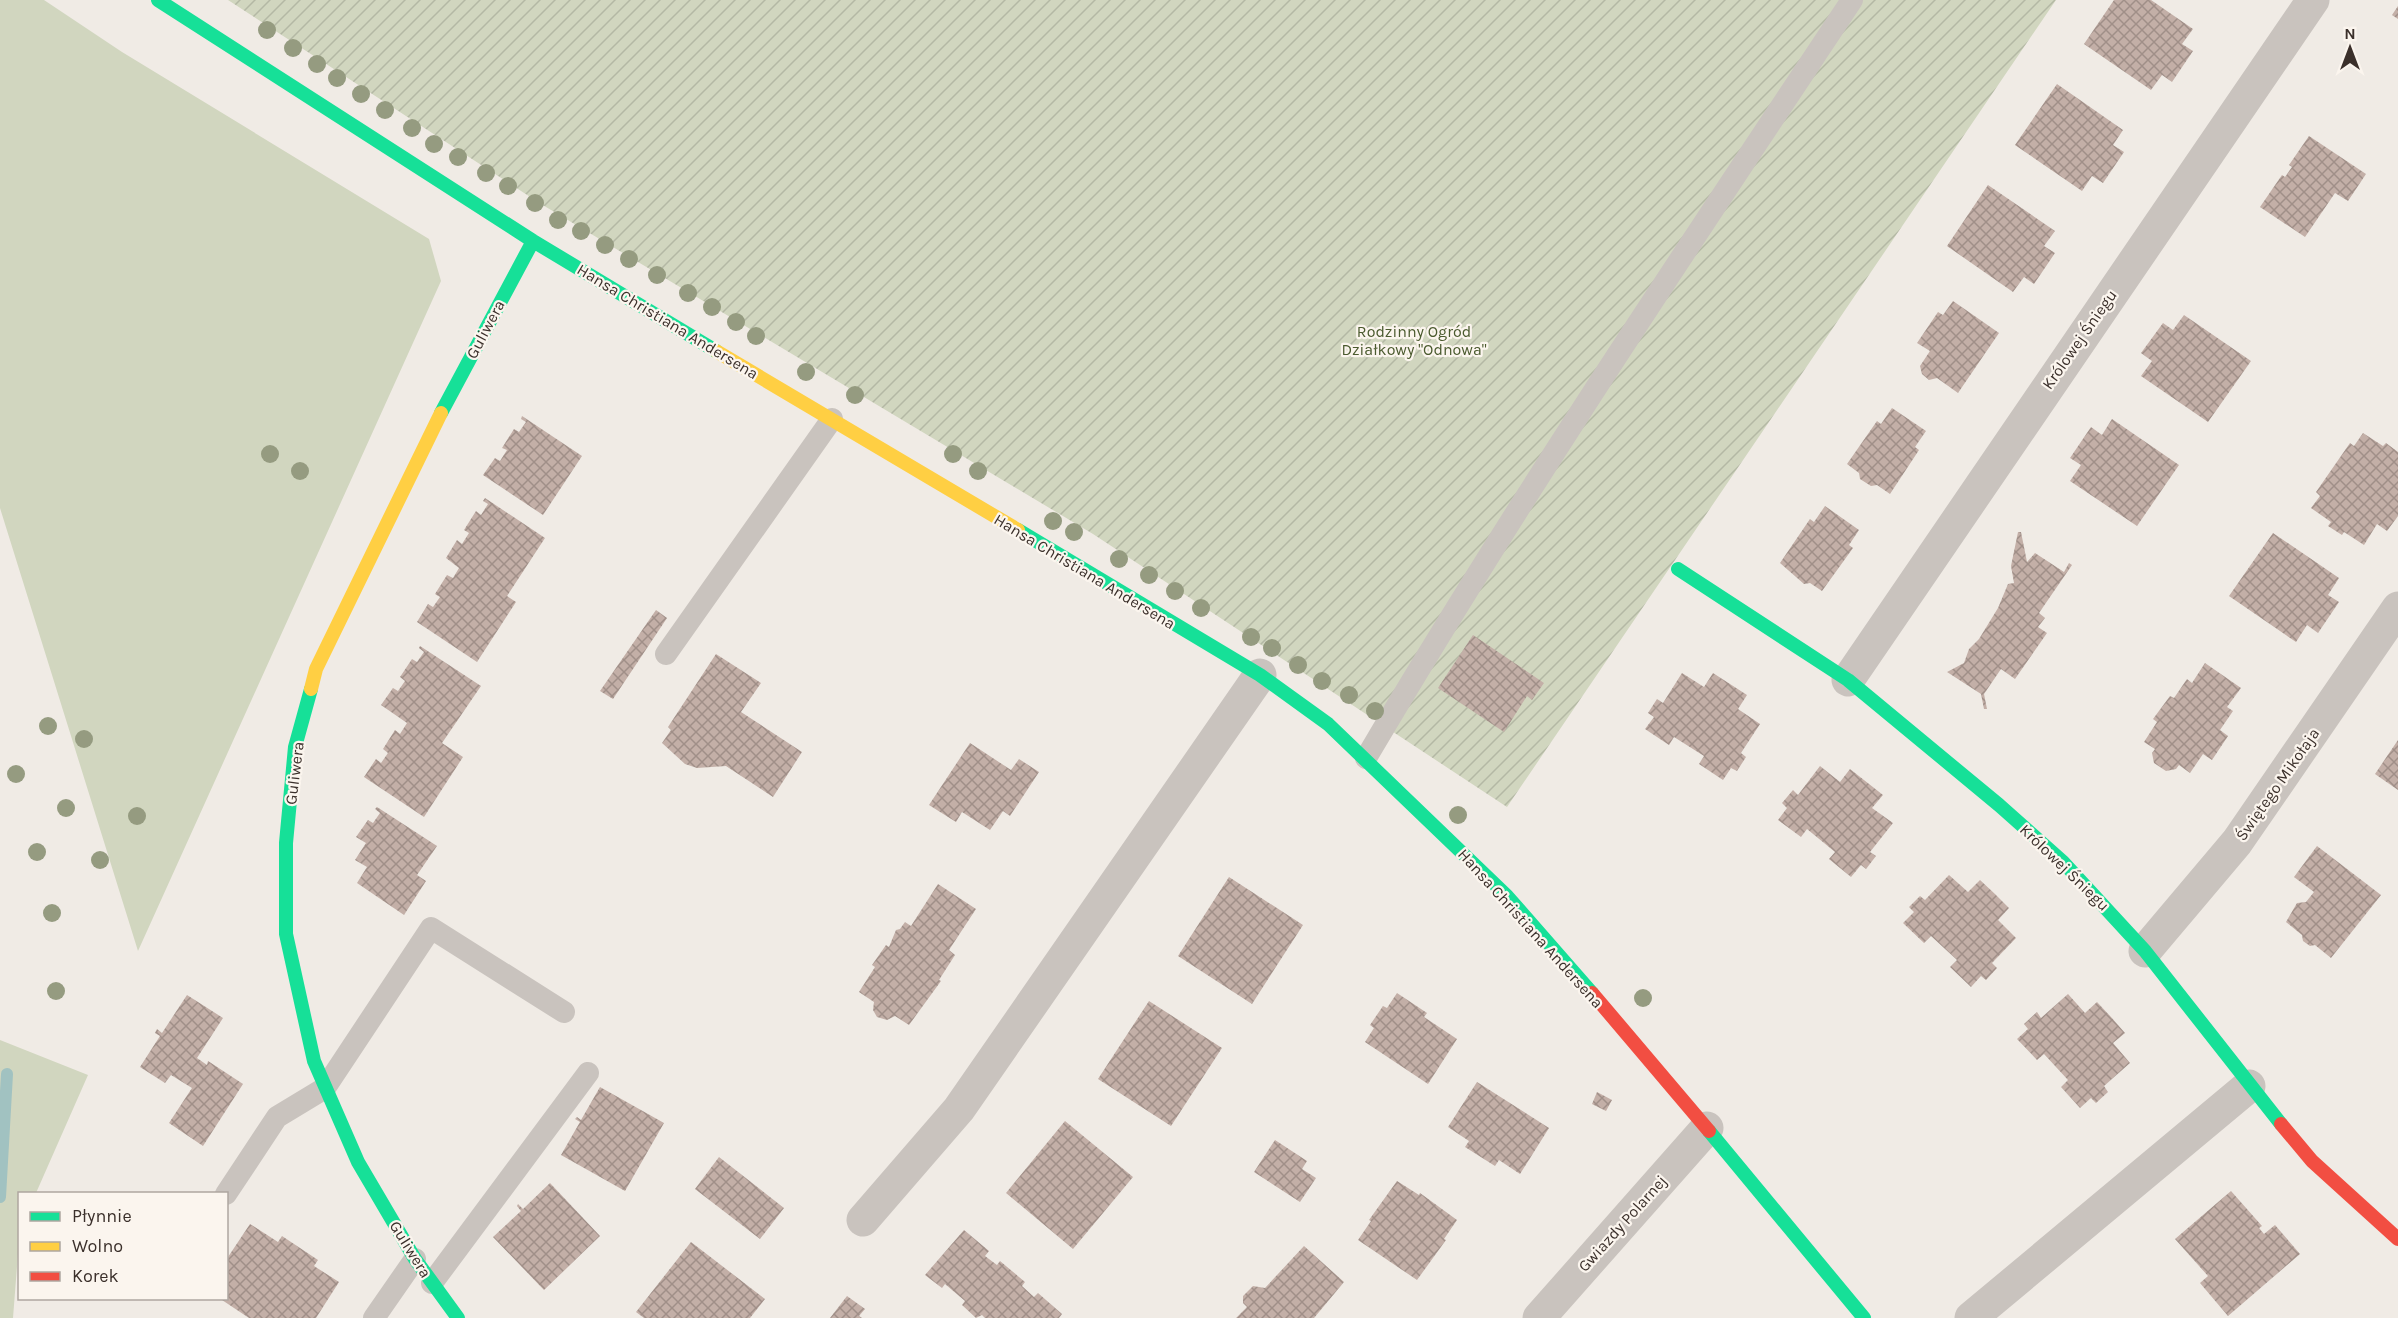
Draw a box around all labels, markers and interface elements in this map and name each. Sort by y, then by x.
north arrow [2320,18,2380,78]
text: N [2344,24,2356,43]
street label: Hansa Christiana Andersena [574,260,762,383]
street label: Królowej Śniegu [2038,286,2121,393]
street label: Guliwera [462,297,509,362]
park label: Rodzinny Ogród Działkowy "Odnowa" [1341,322,1487,359]
street label: Hansa Christiana Andersena [991,510,1179,633]
street label: Świętego Mikołaja [2231,724,2323,844]
street label: Guliwera [281,740,308,806]
street label: Królowej Śniegu [2016,820,2113,915]
street label: Hansa Christiana Andersena [1454,845,1607,1012]
street label: Gwiazdy Polarnej [1574,1171,1671,1276]
legend [18,1192,228,1300]
text: Płynnie [72,1205,132,1227]
street label: Guliwera [386,1217,435,1281]
text: Wolno [72,1235,123,1257]
text: Korek [72,1265,119,1287]

